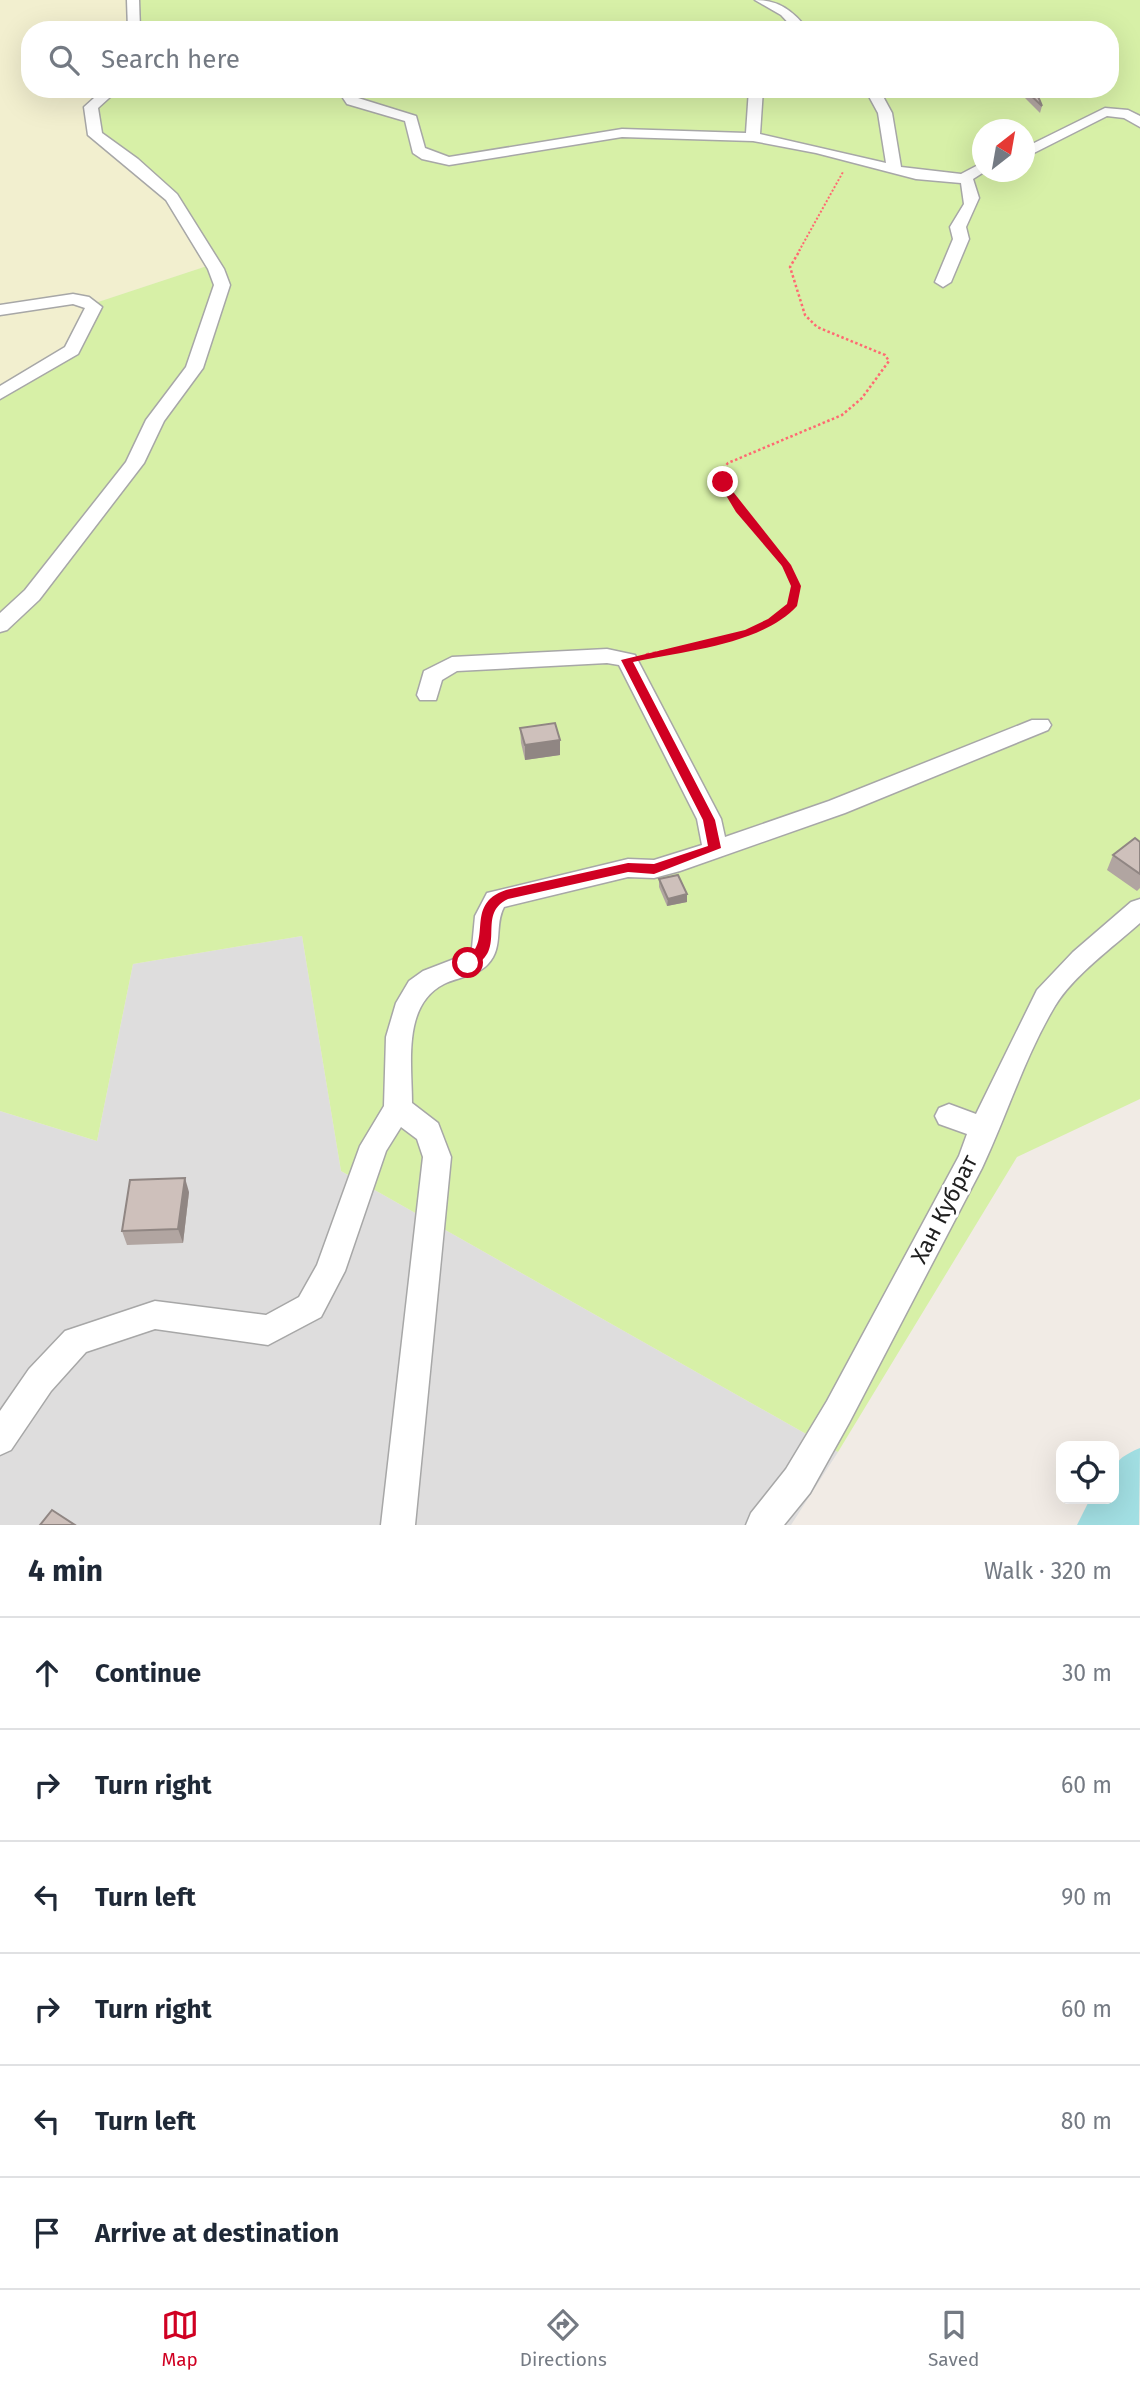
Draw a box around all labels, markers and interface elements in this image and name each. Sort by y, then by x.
search box [21,21,1119,98]
icon: search [45,41,83,79]
text: Search here [101,44,240,75]
north arrow [972,119,1035,182]
route end [707,466,738,497]
route start [452,947,483,978]
street label: Хан Кубрат [905,1149,984,1268]
map controls [1056,1441,1119,1504]
button: locate [1056,1441,1119,1504]
text: 4 min [28,1553,103,1589]
text: Walk · 320 m [984,1557,1112,1585]
icon: ahead [28,1654,66,1692]
text: Continue [95,1658,201,1689]
text: 30 m [1062,1659,1112,1687]
icon: right [28,1766,66,1804]
text: Turn right [95,1770,212,1801]
text: 60 m [1061,1771,1112,1799]
icon: left [28,1878,66,1916]
text: Turn left [95,1882,196,1913]
text: 90 m [1061,1883,1112,1911]
icon: right [28,1990,66,2028]
text: Turn right [95,1994,212,2025]
text: 60 m [1061,1995,1112,2023]
icon: left [28,2102,66,2140]
text: Turn left [95,2106,196,2137]
text: 80 m [1061,2107,1112,2135]
icon: arrive [28,2214,66,2252]
text: Arrive at destination [95,2218,339,2249]
tab: Map [161,2306,199,2371]
tab: Directions [520,2306,607,2371]
tab: Saved [928,2306,979,2371]

